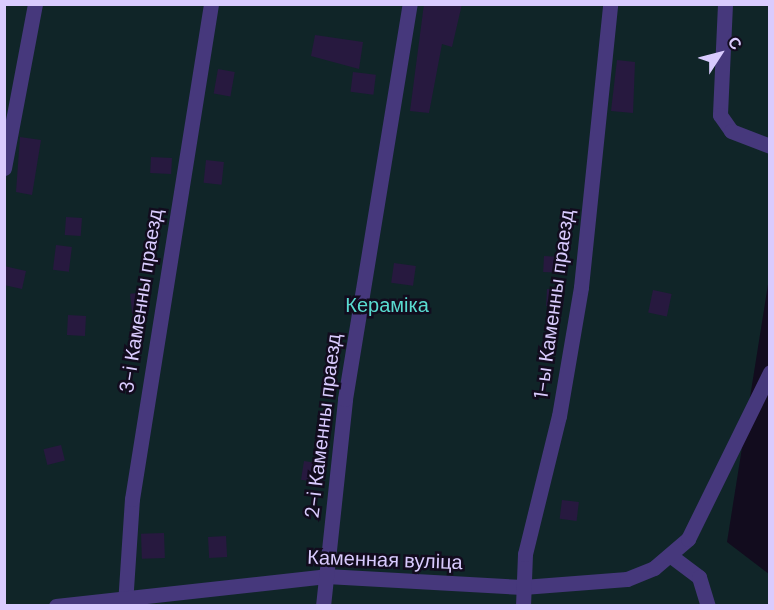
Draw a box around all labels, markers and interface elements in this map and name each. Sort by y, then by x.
north arrow [690,24,750,84]
text: С [723,32,747,54]
street label: 3-і Каменны праезд [115,207,167,395]
street label: 1-ы Каменны праезд [529,208,579,400]
park label: Кераміка [345,293,429,317]
street label: 2-і Каменны праезд [300,332,346,520]
street label: Каменная вуліца [307,545,463,575]

